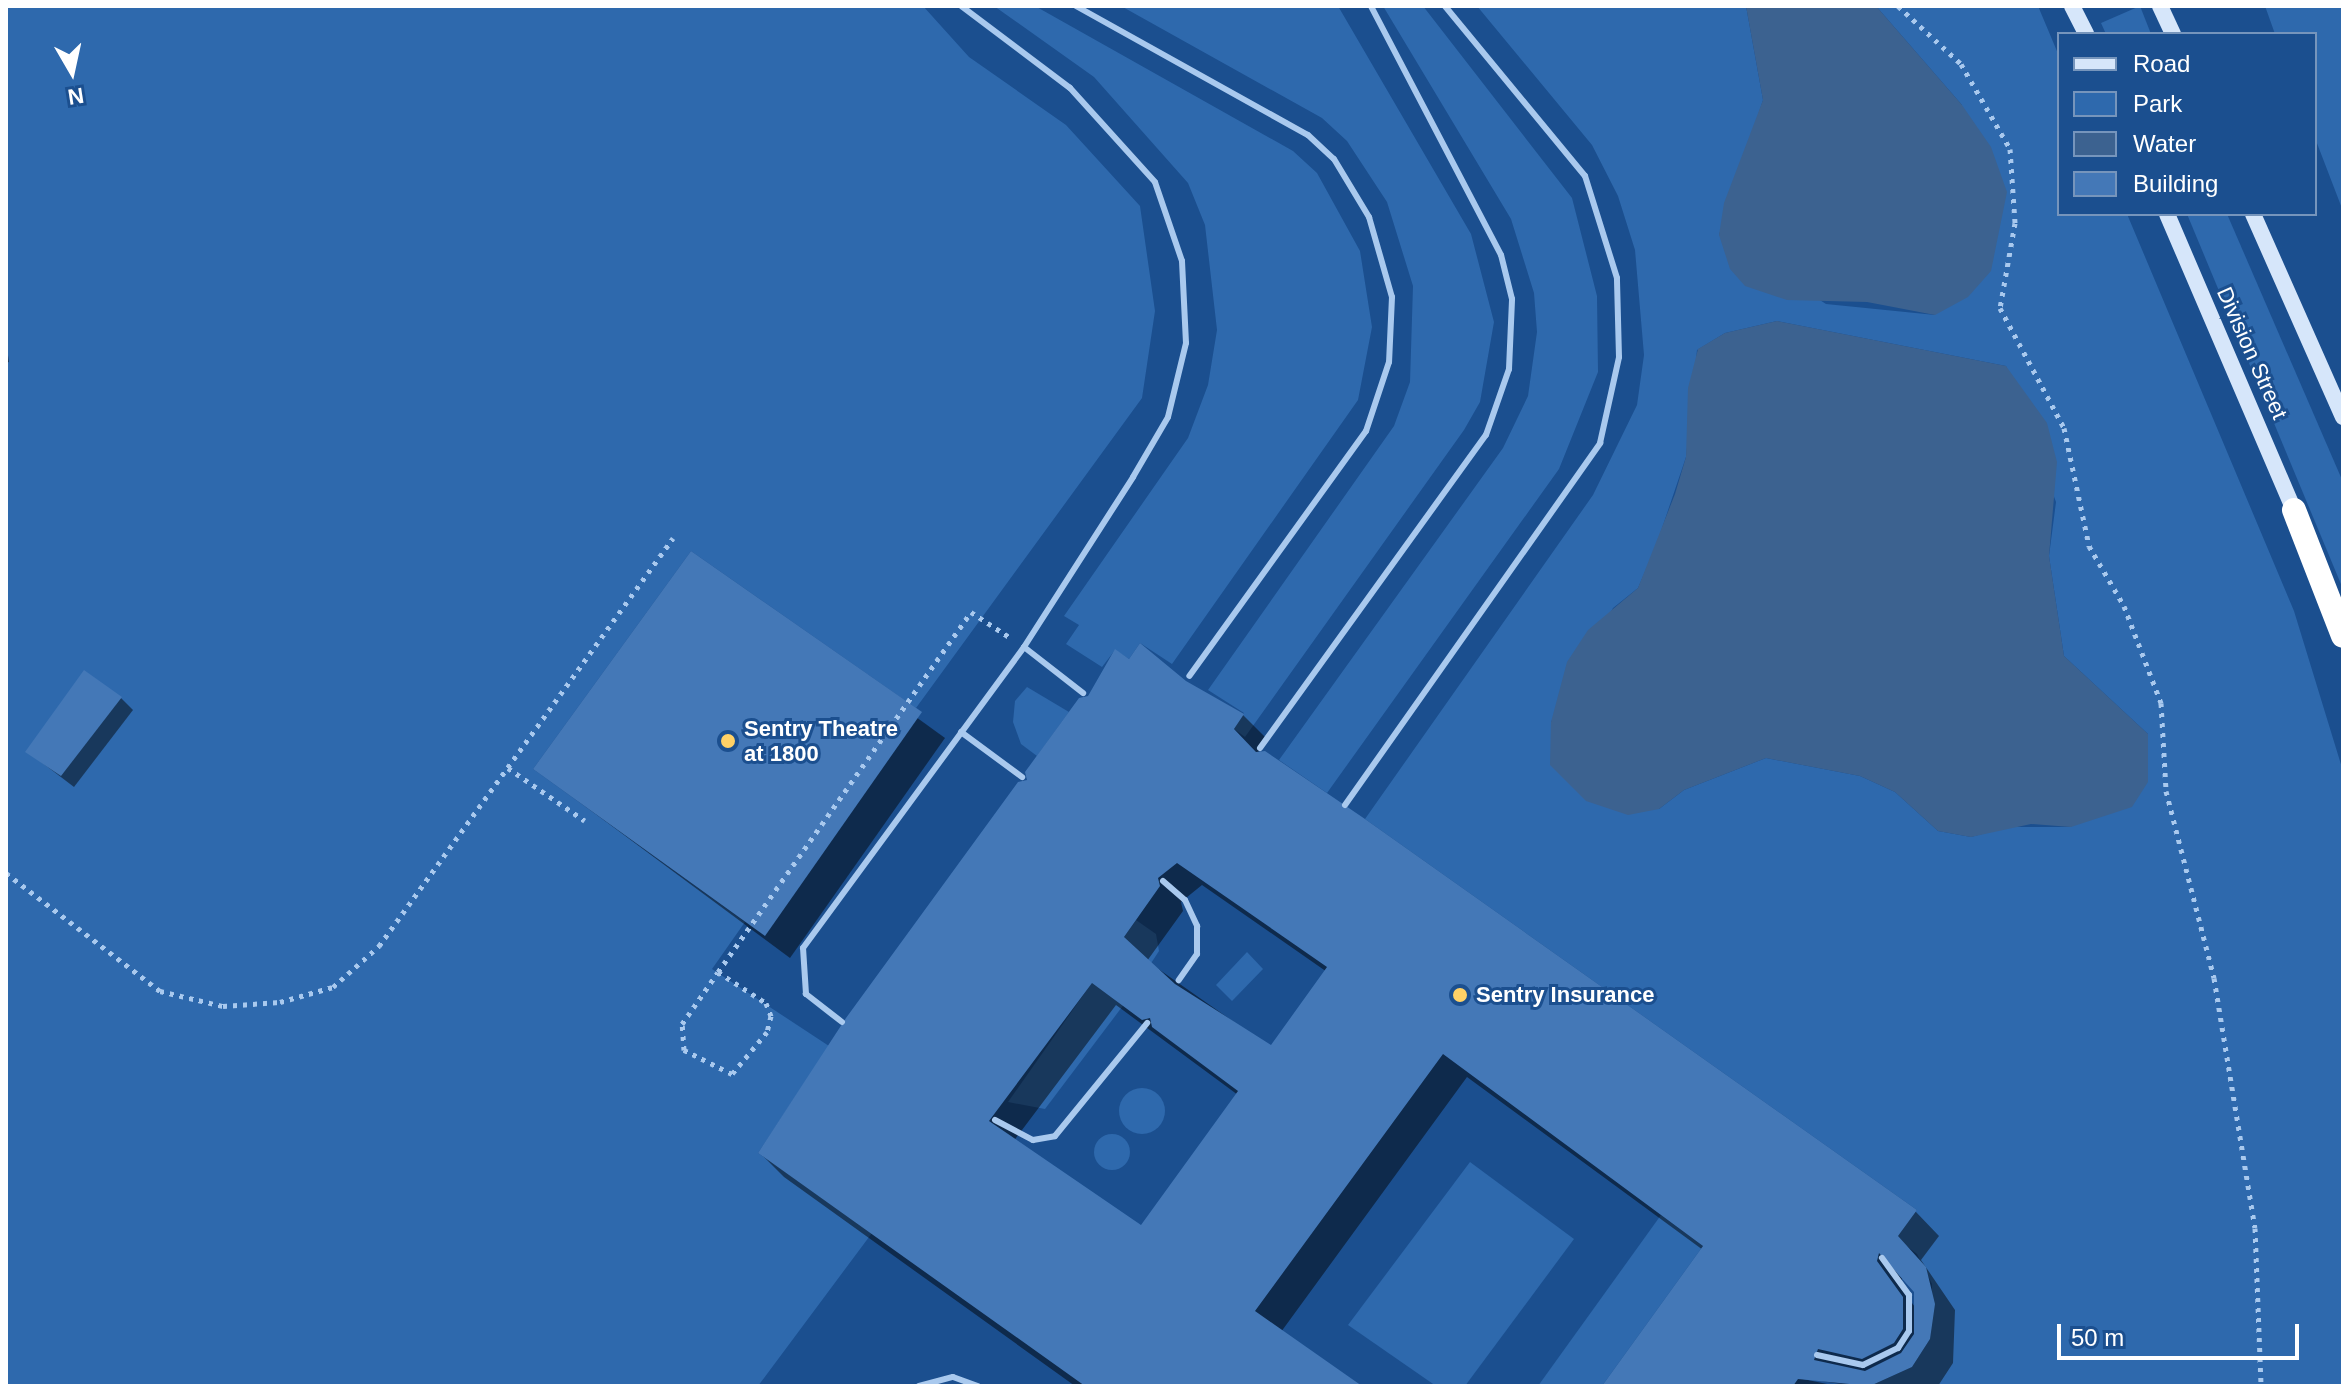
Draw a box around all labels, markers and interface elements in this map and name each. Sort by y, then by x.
north arrow [32,32,112,112]
legend [2057,32,2317,216]
text: Road [2133,50,2190,77]
text: N [66,83,86,110]
text: Park [2133,90,2182,117]
text: Water [2133,130,2196,157]
text: Building [2133,170,2218,197]
street label: Division Street [2211,283,2293,423]
place label: Sentry Theatre at 1800 [744,715,898,766]
marker: Sentry Theatre at 1800 [719,732,737,750]
place label: Sentry Insurance [1476,982,1655,1008]
marker: Sentry Insurance [1451,986,1469,1004]
scale bar [2061,1308,2303,1358]
text: 50 m [2071,1324,2124,1351]

